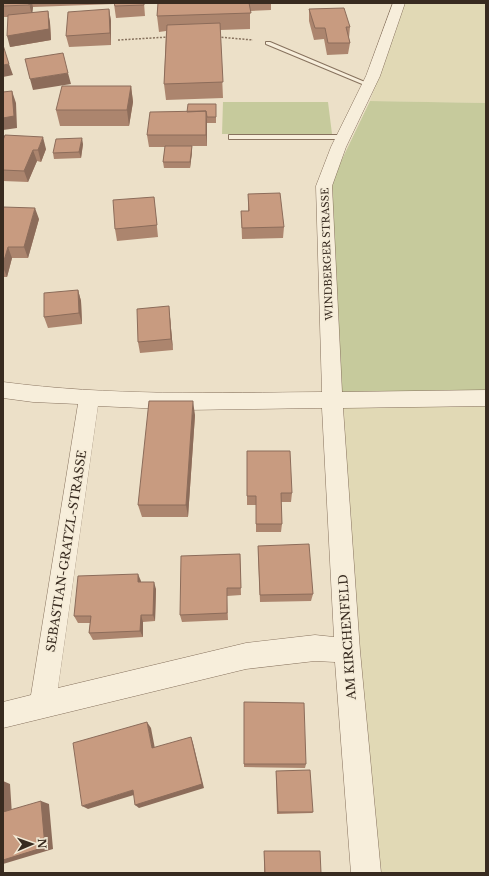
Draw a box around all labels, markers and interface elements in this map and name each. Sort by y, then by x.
street label: WINDBERGER STRASSE [318,187,336,322]
street label: SEBASTIAN-GRATZL-STRASSE [43,449,89,653]
street label: AM KIRCHENFELD [335,574,359,701]
north arrow [12,824,52,864]
text: N [35,838,49,850]

